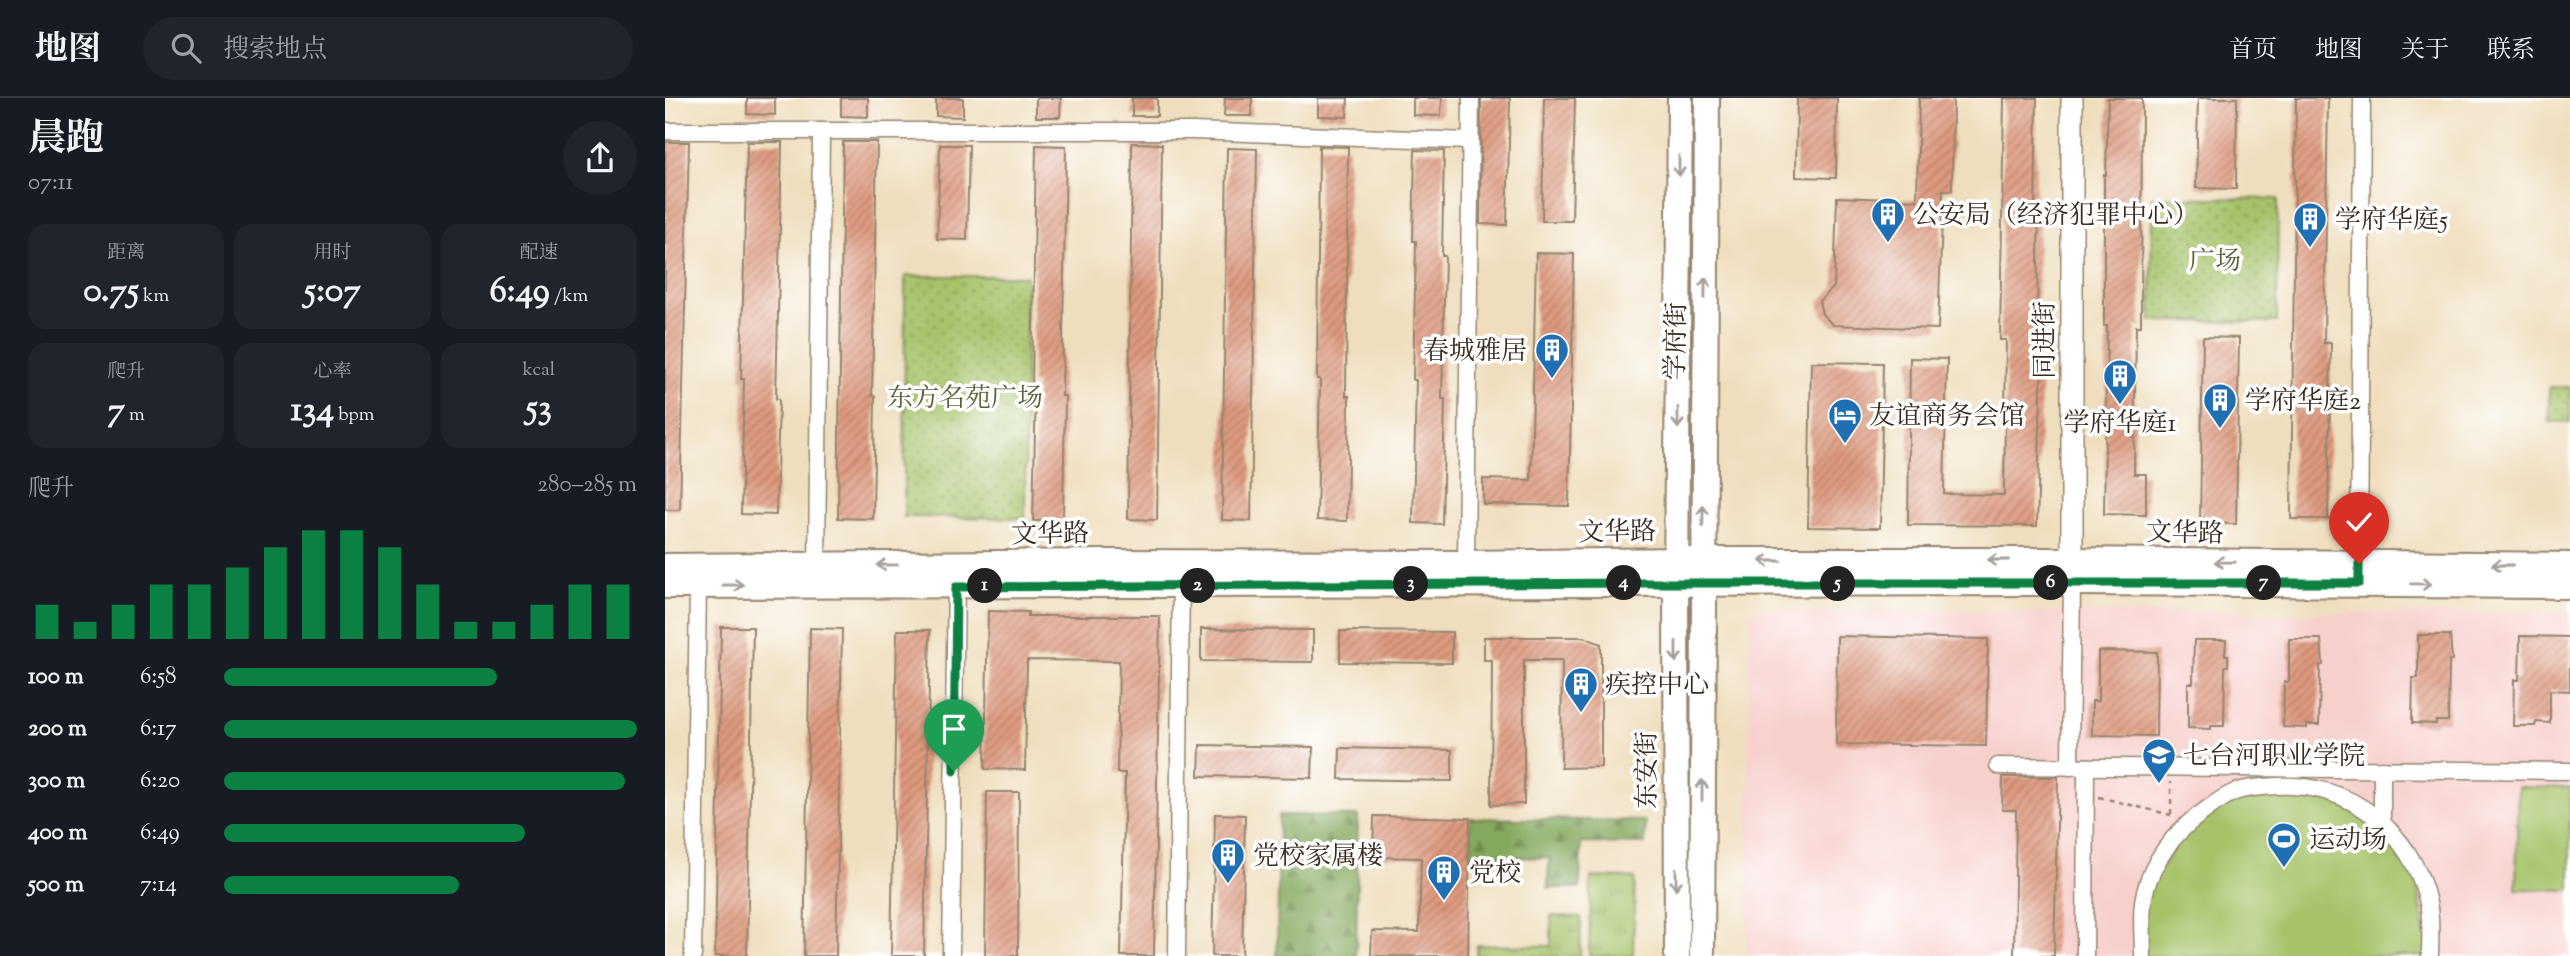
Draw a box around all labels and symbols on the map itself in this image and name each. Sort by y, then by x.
one-way arrow [1673,154,1686,177]
building icon: 公安局（经济犯罪中心） [1869,195,1907,244]
place label: 公安局（经济犯罪中心） [1913,198,2199,235]
building icon: 学府华庭5 [2291,200,2329,249]
place label: 学府华庭5 [2335,203,2448,240]
park label: 广场 [2189,244,2241,281]
one-way arrow [1698,277,1712,300]
street label: 同进街 [2028,301,2065,379]
street label: 学府街 [1658,302,1697,380]
building icon: 春城雅居 [1533,331,1571,380]
place label: 春城雅居 [1423,334,1527,371]
building icon: 学府华庭1 [2101,357,2139,406]
park label: 东方名苑广场 [887,381,1043,418]
building icon: 学府华庭2 [2201,381,2239,430]
place label: 学府华庭2 [2245,384,2361,421]
hotel icon: 友谊商务会馆 [1826,396,1864,445]
place label: 友谊商务会馆 [1869,399,2025,436]
one-way arrow [1671,406,1685,429]
place label: 学府华庭1 [2064,406,2177,443]
pin [2329,492,2389,564]
one-way arrow [1696,505,1710,528]
street label: 文华路 [1578,514,1656,553]
street label: 文华路 [2146,515,2224,554]
street label: 文华路 [1011,516,1089,555]
one-way arrow [1987,553,2010,567]
one-way arrow [1759,554,1782,568]
one-way arrow [2214,555,2237,569]
one-way arrow [876,558,899,572]
one-way arrow [2491,558,2514,572]
pin: 3 [1393,566,1429,602]
pin: 4 [1607,566,1641,601]
pin: 5 [1821,566,1855,602]
pin: 6 [2033,566,2069,601]
pin: 7 [2247,566,2281,601]
pin: 1 [967,568,1003,603]
pin: 2 [1181,568,1215,603]
one-way arrow [2409,577,2432,591]
one-way arrow [721,578,744,592]
one-way arrow [1669,640,1683,663]
building icon: 疾控中心 [1562,665,1600,714]
place label: 疾控中心 [1605,668,1709,705]
pin [924,699,984,771]
street label: 东安街 [1630,731,1667,809]
school or university icon: 七台河职业学院 [2140,736,2178,785]
place label: 七台河职业学院 [2183,739,2365,776]
one-way arrow [1695,779,1708,802]
sports icon: 运动场 [2265,820,2303,869]
place label: 运动场 [2309,823,2387,860]
building icon: 党校家属楼 [1209,836,1247,885]
place label: 党校家属楼 [1253,839,1383,876]
building icon: 党校 [1425,853,1463,902]
place label: 党校 [1469,856,1521,893]
one-way arrow [1669,867,1683,890]

